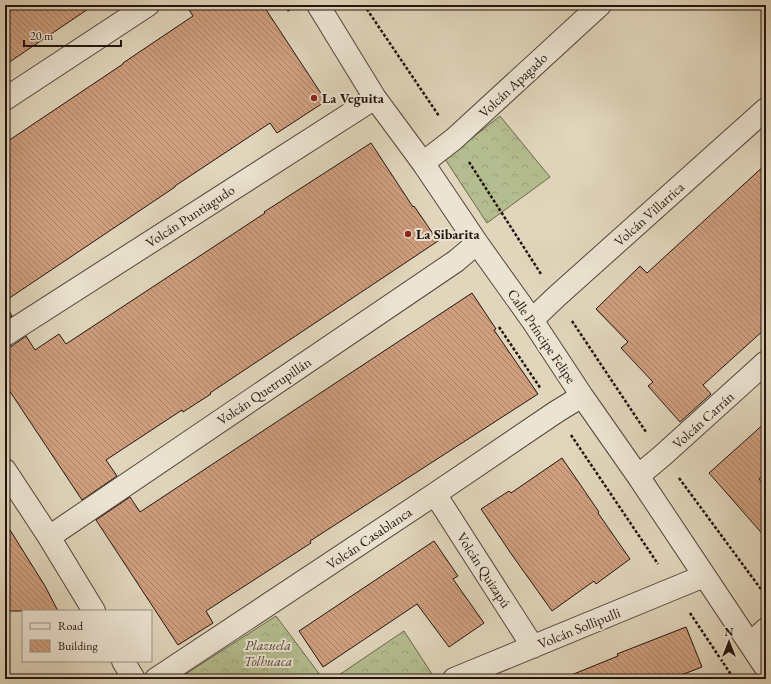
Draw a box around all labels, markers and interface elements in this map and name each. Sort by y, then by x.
scale bar [24,22,121,48]
text: 20 m [30,28,54,44]
street label: Volcán Apagado [475,49,551,121]
place label: La Veguita [322,89,385,107]
marker: La Veguita [309,93,319,103]
street label: Volcán Villarrica [610,178,688,250]
street label: Volcán Puntiagudo [142,180,238,252]
place label: La Sibarita [416,225,481,243]
marker: La Sibarita [403,229,413,239]
street label: Calle Príncipe Felipe [504,285,581,387]
street label: Volcán Quetrupillán [213,353,315,429]
street label: Volcán Carrán [668,387,738,453]
street label: Volcán Casablanca [323,503,416,573]
street label: Volcán Quizapú [453,529,515,612]
street label: Volcán Sollipulli [535,603,623,653]
legend [22,610,152,662]
text: Road [58,618,84,634]
north arrow [709,622,749,662]
text: N [725,625,734,639]
park label: Plazuela Tolhuaca [244,636,292,670]
text: Building [58,638,99,654]

